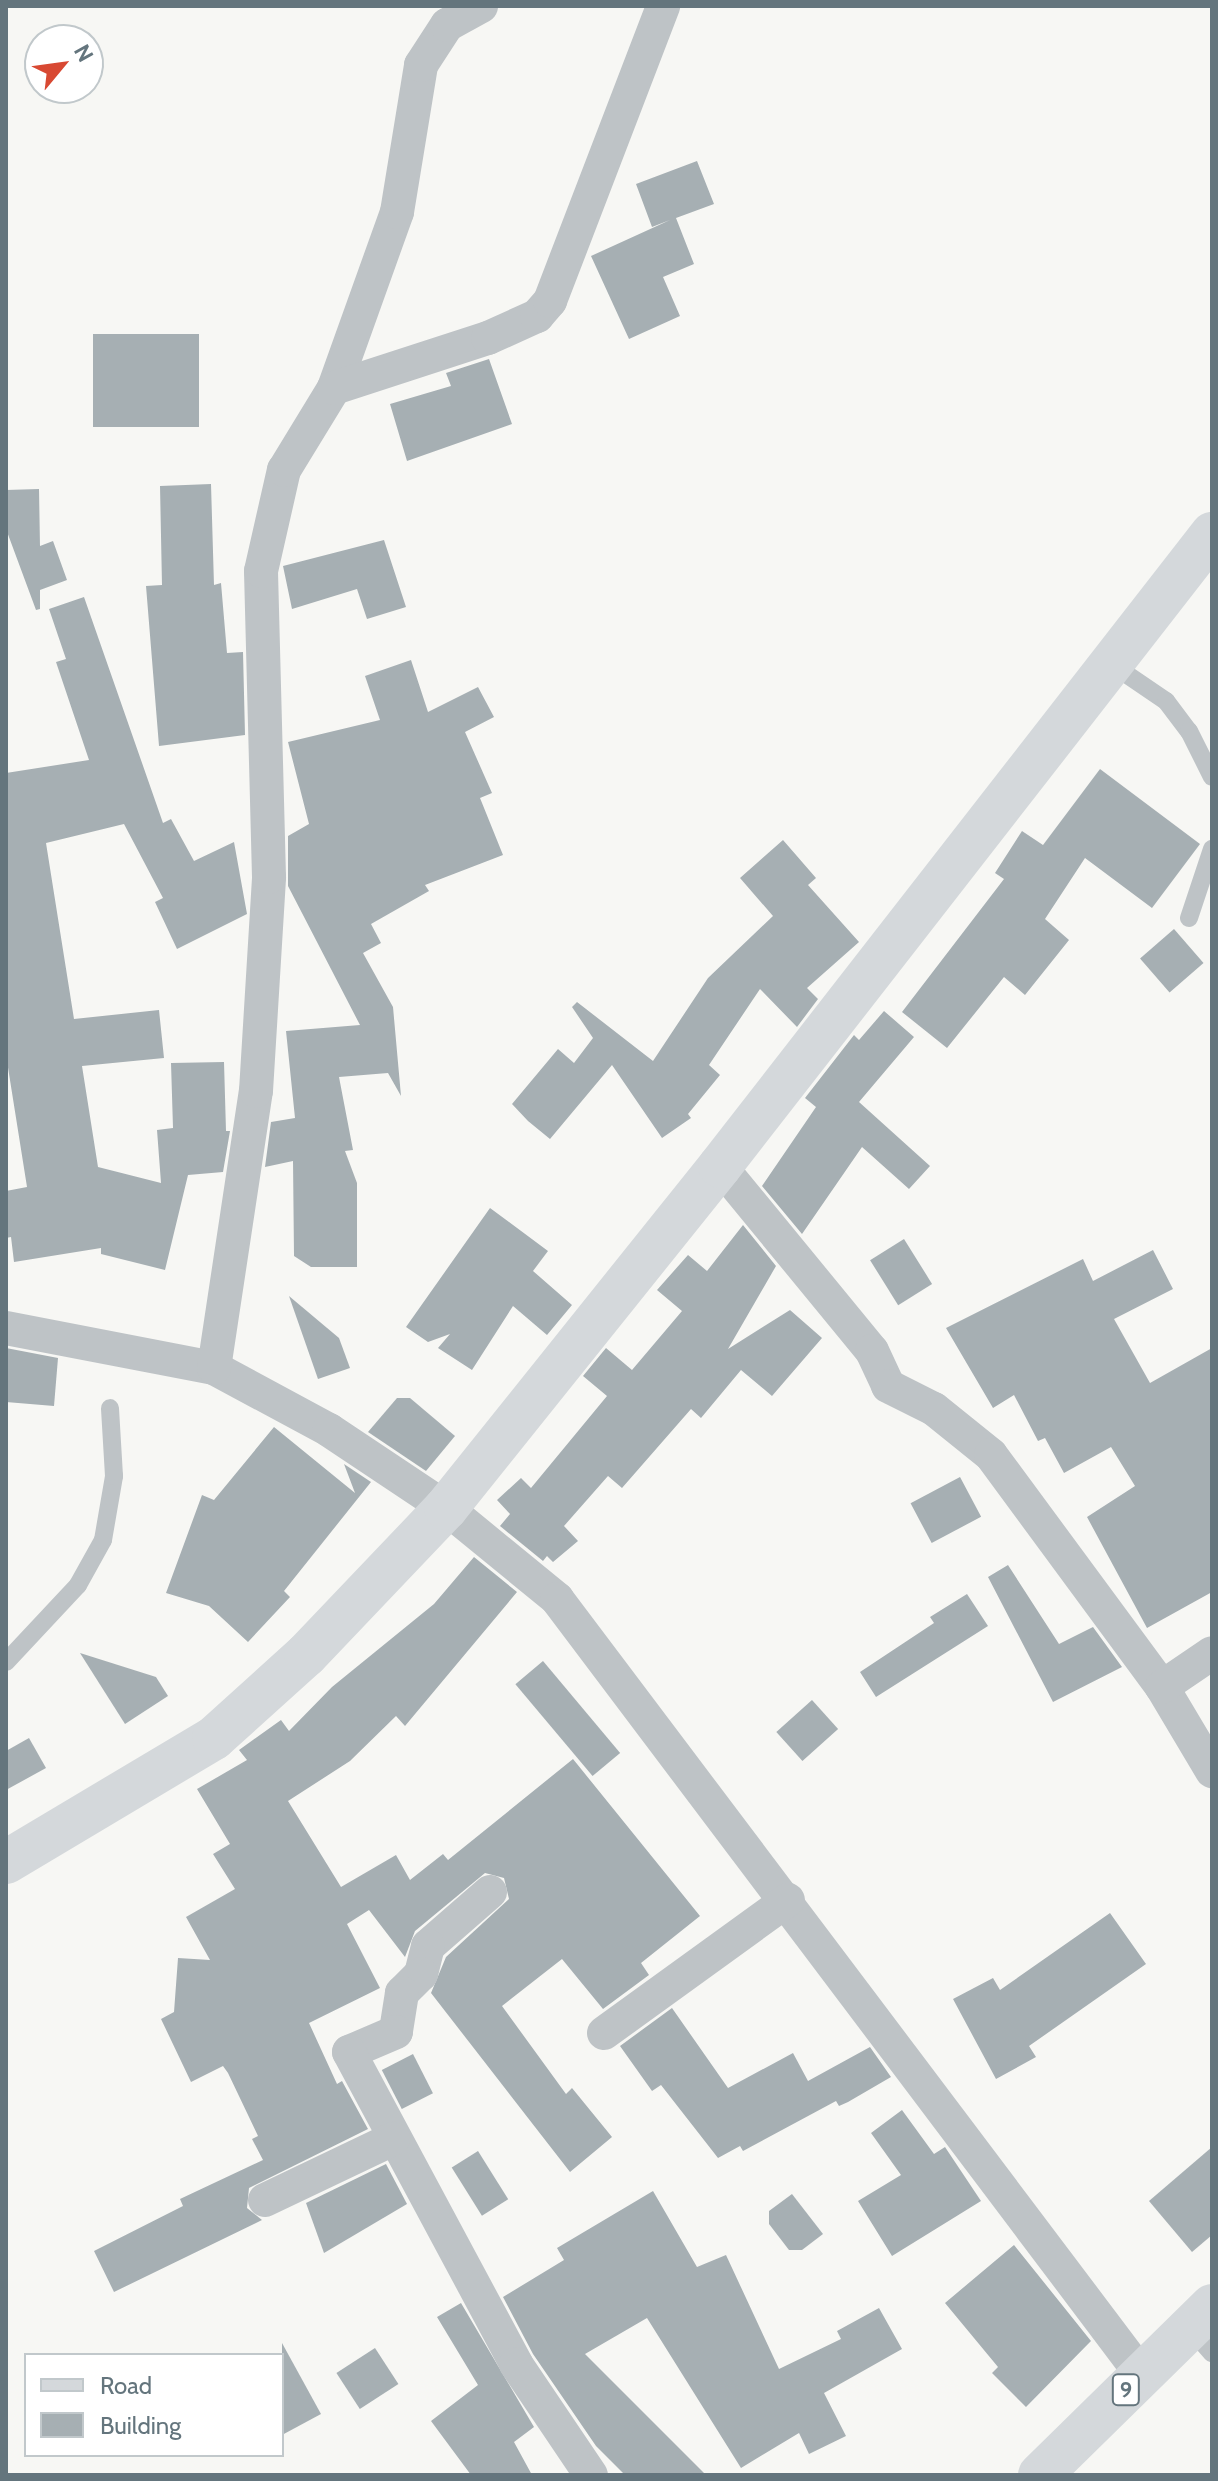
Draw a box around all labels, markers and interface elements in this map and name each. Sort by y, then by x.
north arrow [24,24,104,104]
text: N [68,40,99,66]
legend [24,2353,284,2457]
text: Road [100,2371,152,2400]
road number: 9 [1110,2372,1142,2408]
text: Building [100,2411,181,2440]

